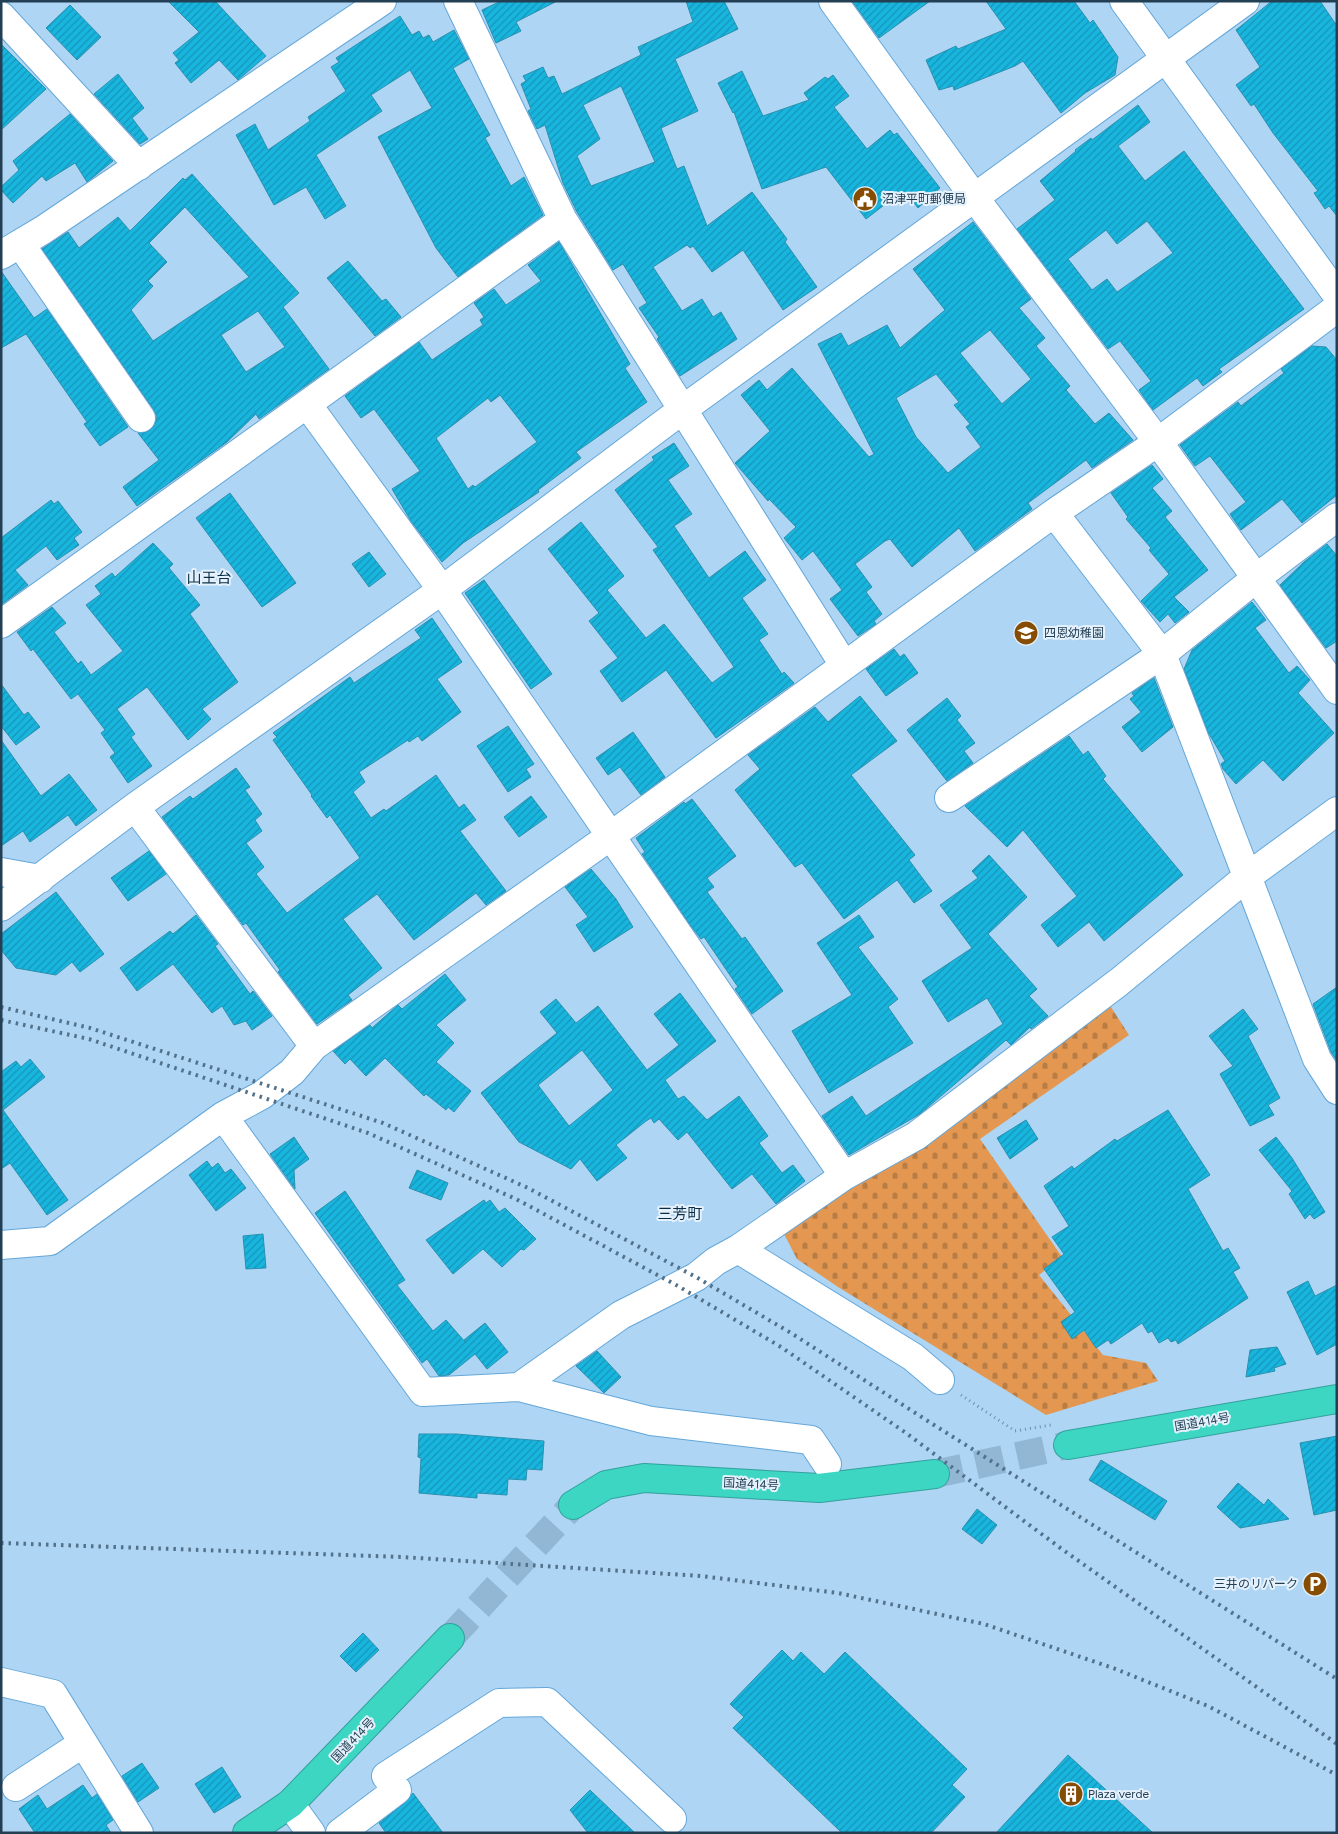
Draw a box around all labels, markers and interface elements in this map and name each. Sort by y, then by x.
public building icon: 沼津平町郵便局 [852,186,878,212]
place label: 沼津平町郵便局 [882,192,966,206]
district label: 山王台 [186,569,232,587]
school or university icon: 四恩幼稚園 [1013,620,1039,646]
place label: 四恩幼稚園 [1044,626,1104,640]
district label: 三芳町 [657,1205,703,1223]
street label: 国道414号 [1173,1410,1231,1434]
street label: 国道414号 [723,1476,779,1492]
parking icon: 三井のリパーク [1302,1571,1328,1597]
place label: 三井のリパーク [1214,1577,1298,1591]
street label: 国道414号 [329,1715,377,1765]
building icon: Plaza verde [1058,1781,1084,1807]
place label: Plaza verde [1088,1787,1149,1801]

